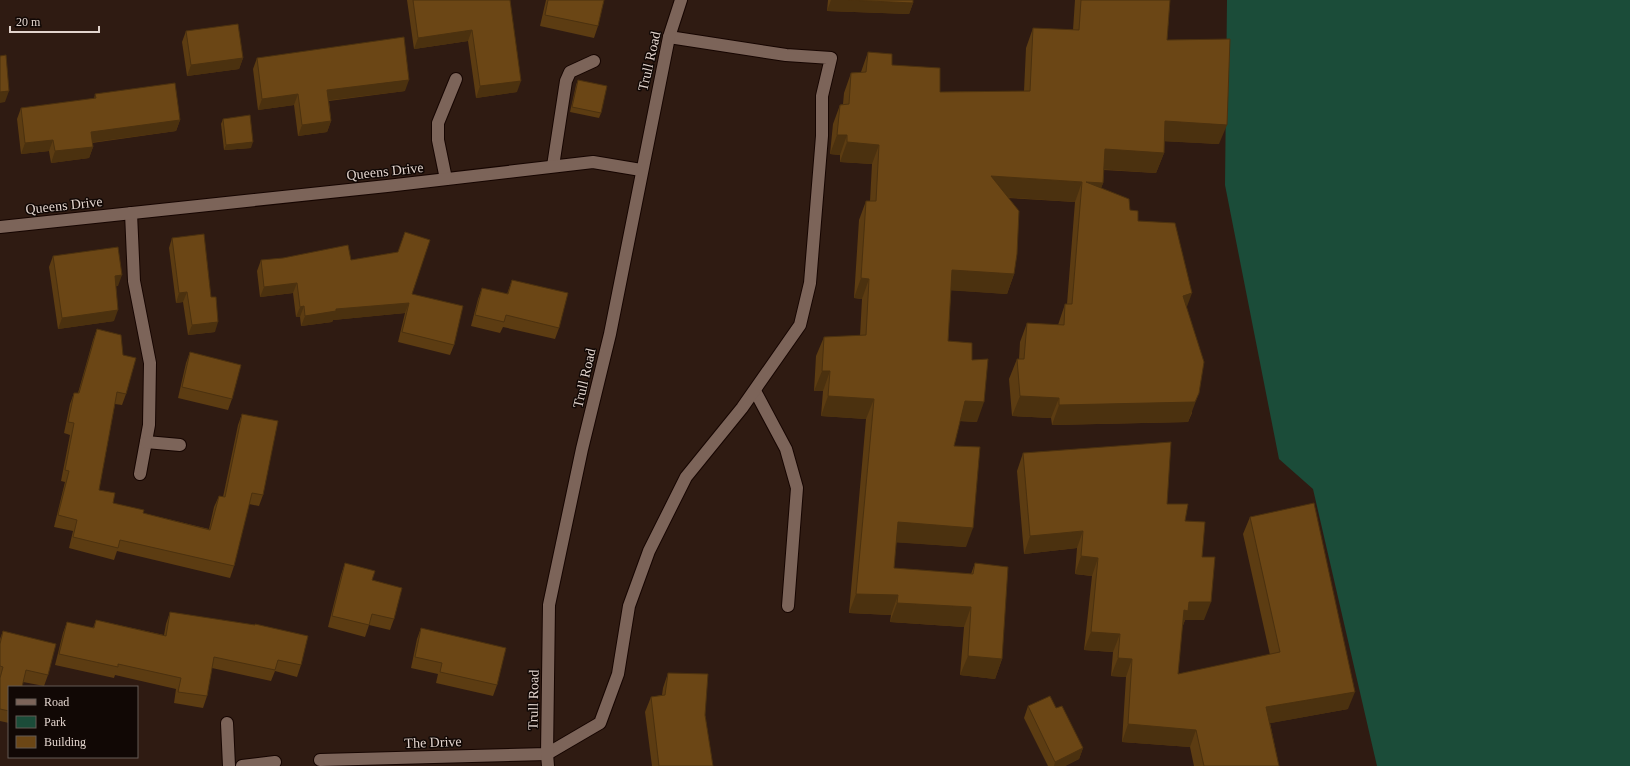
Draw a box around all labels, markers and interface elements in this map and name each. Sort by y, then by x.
scale bar [10,8,99,34]
text: 20 m [16,15,41,29]
street label: Trull Road [635,30,664,92]
street label: Queens Drive [346,160,424,183]
street label: Queens Drive [25,194,103,217]
street label: Trull Road [570,347,599,409]
street label: Trull Road [525,670,542,730]
legend [8,686,138,758]
text: Road [44,695,69,709]
text: Park [44,715,66,729]
street label: The Drive [404,734,462,751]
text: Building [44,735,86,749]

